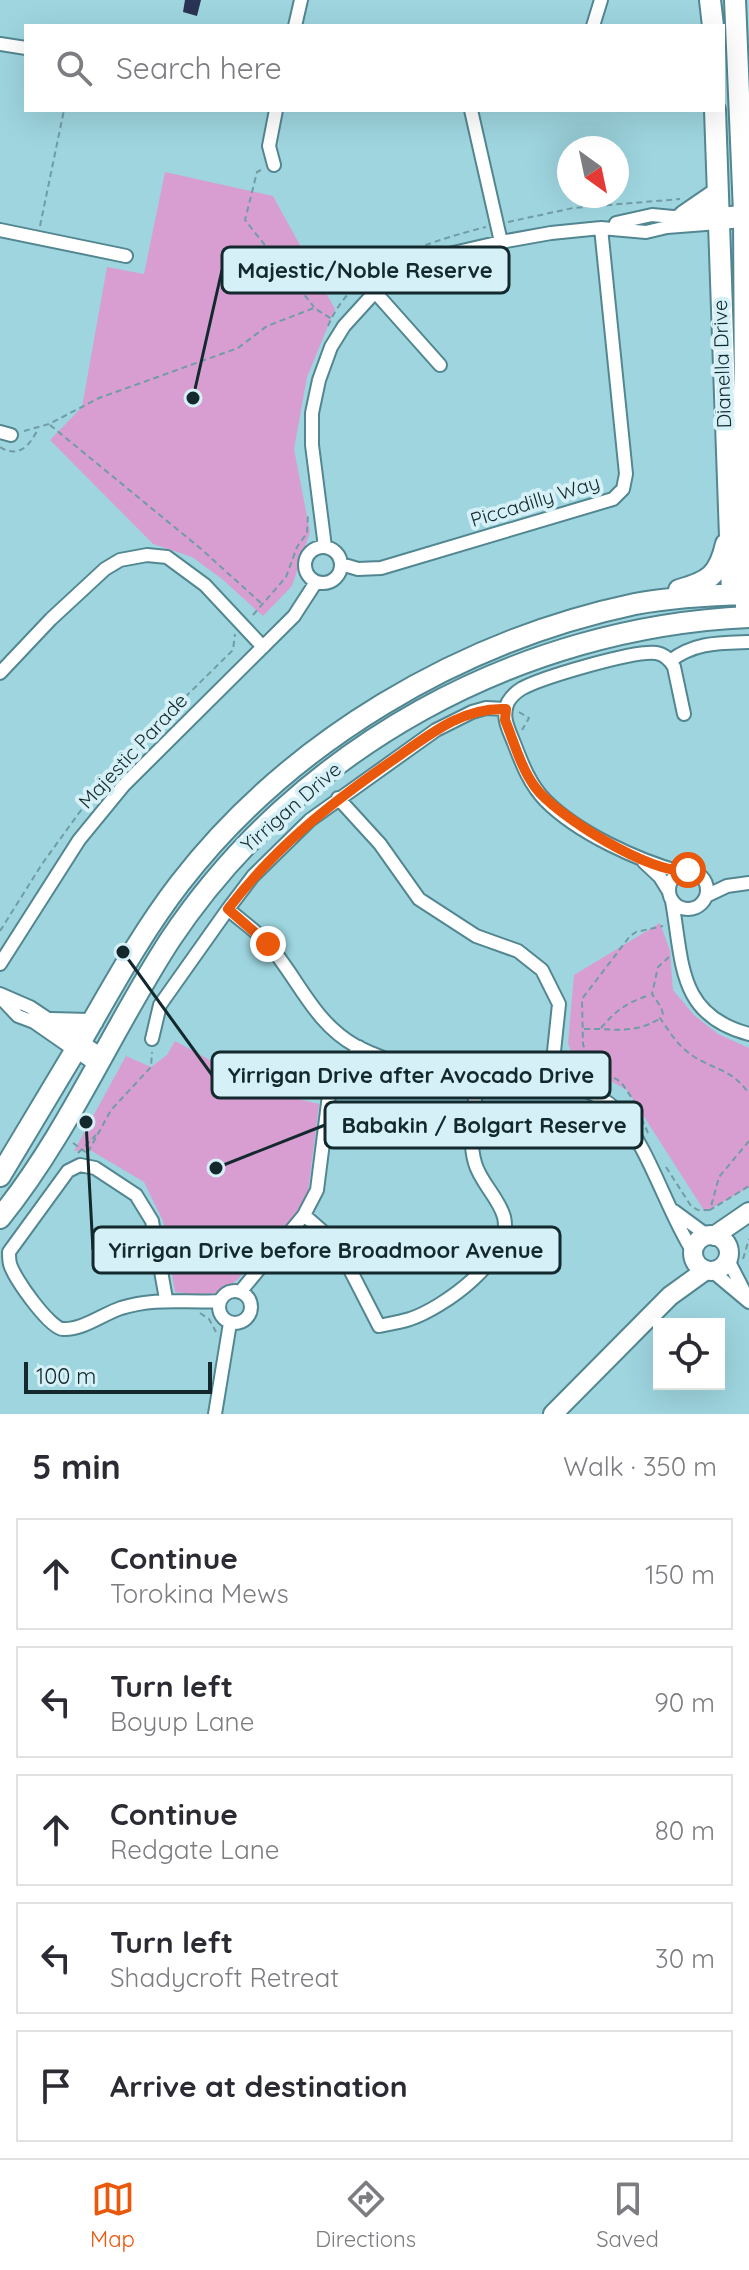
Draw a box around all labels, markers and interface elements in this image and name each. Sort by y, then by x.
search box [24,24,725,112]
icon: search [52,46,96,90]
text: Search here [116,49,282,87]
north arrow [557,136,629,208]
callout: Majestic/Noble Reserve [222,247,509,293]
text: Majestic/Noble Reserve [237,256,493,284]
street label: Dianella Drive [707,299,736,429]
street label: Piccadilly Way [467,469,602,532]
street label: Majestic Parade [73,688,192,814]
street label: Yirrigan Drive [235,756,346,857]
route start [670,852,706,888]
route end [250,926,286,962]
callout: Yirrigan Drive after Avocado Drive [212,1052,610,1098]
text: Yirrigan Drive after Avocado Drive [228,1061,594,1089]
callout: Babakin / Bolgart Reserve [325,1102,642,1148]
text: Babakin / Bolgart Reserve [341,1111,627,1139]
callout: Yirrigan Drive before Broadmoor Avenue [93,1227,560,1273]
text: Yirrigan Drive before Broadmoor Avenue [108,1236,544,1264]
map controls [653,1318,725,1390]
button: locate [653,1318,725,1390]
scale bar [24,1358,212,1394]
text: 100 m [36,1362,96,1390]
text: 5 min [32,1445,121,1488]
text: Walk · 350 m [563,1450,717,1483]
text: Continue [110,1539,238,1577]
icon: ahead [34,1552,78,1596]
text: 150 m [645,1558,715,1591]
text: Torokina Mews [110,1577,289,1610]
text: Turn left [110,1667,233,1705]
icon: left [34,1680,78,1724]
text: 90 m [654,1686,715,1719]
text: Boyup Lane [110,1705,254,1738]
text: Continue [110,1795,238,1833]
icon: ahead [34,1808,78,1852]
text: 80 m [655,1814,715,1847]
text: Redgate Lane [110,1833,279,1866]
text: Turn left [110,1923,233,1961]
icon: left [34,1936,78,1980]
text: 30 m [655,1942,715,1975]
text: Shadycroft Retreat [110,1961,339,1994]
icon: arrive [34,2064,78,2108]
text: Arrive at destination [110,2067,408,2105]
tab: Map [90,2177,135,2253]
tab: Directions [315,2177,416,2253]
tab: Saved [596,2177,659,2253]

